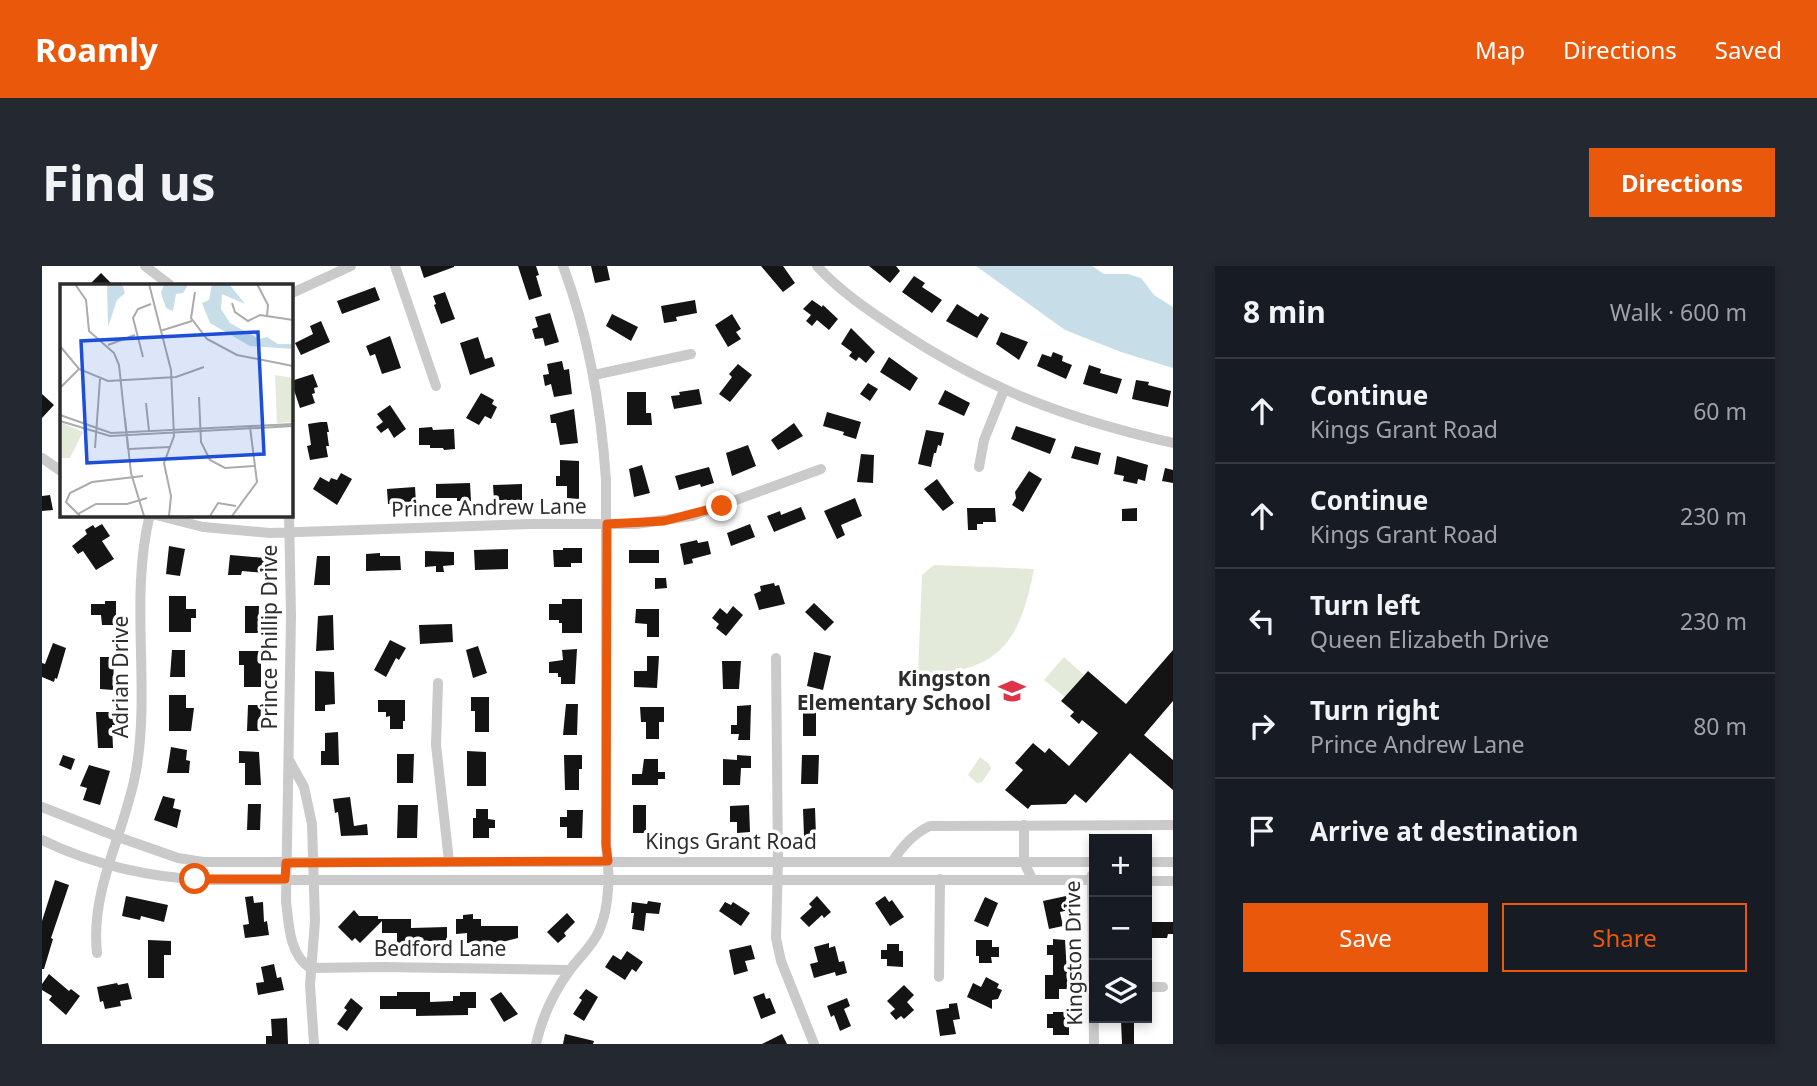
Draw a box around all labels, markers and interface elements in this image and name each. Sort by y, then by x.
text: Roamly [35,27,158,72]
text: Map [1475,33,1525,66]
text: Directions [1563,33,1677,66]
text: Saved [1715,33,1782,66]
button: Directions [1589,148,1775,217]
text: Find us [42,149,216,215]
inset map [60,284,292,516]
text: 8 min [1243,291,1326,332]
text: Walk · 600 m [1610,296,1747,328]
text: Continue [1310,377,1428,413]
icon: ahead [1243,392,1281,430]
text: 60 m [1693,395,1747,427]
text: Kings Grant Road [1310,413,1498,445]
text: Continue [1310,482,1428,518]
route end [706,490,737,521]
street label: Prince Andrew Lane [391,491,587,523]
icon: ahead [1243,497,1281,535]
text: 230 m [1680,500,1747,532]
text: Kings Grant Road [1310,518,1498,550]
street label: Prince Phillip Drive [255,545,283,729]
text: Turn left [1310,587,1421,623]
icon: left [1243,602,1281,640]
text: 230 m [1680,605,1747,637]
street label: Adrian Drive [106,616,134,738]
text: Queen Elizabeth Drive [1310,623,1549,655]
place label: Kingston Elementary School [797,664,991,716]
school or university icon: Kingston Elementary School [997,676,1027,706]
text: Turn right [1310,692,1440,728]
icon: right [1243,707,1281,745]
text: 80 m [1693,710,1747,742]
text: Prince Andrew Lane [1310,728,1524,760]
icon: arrive [1243,812,1281,850]
text: Arrive at destination [1310,813,1579,849]
street label: Kings Grant Road [645,827,817,855]
map controls [1089,834,1152,1023]
button: + [1089,834,1152,897]
route start [179,863,210,894]
street label: Kingston Drive [1058,880,1088,1026]
button: − [1089,897,1152,960]
button: Save [1243,903,1488,972]
button: Share [1502,903,1747,972]
street label: Bedford Lane [374,934,506,962]
button: layers [1089,960,1152,1023]

